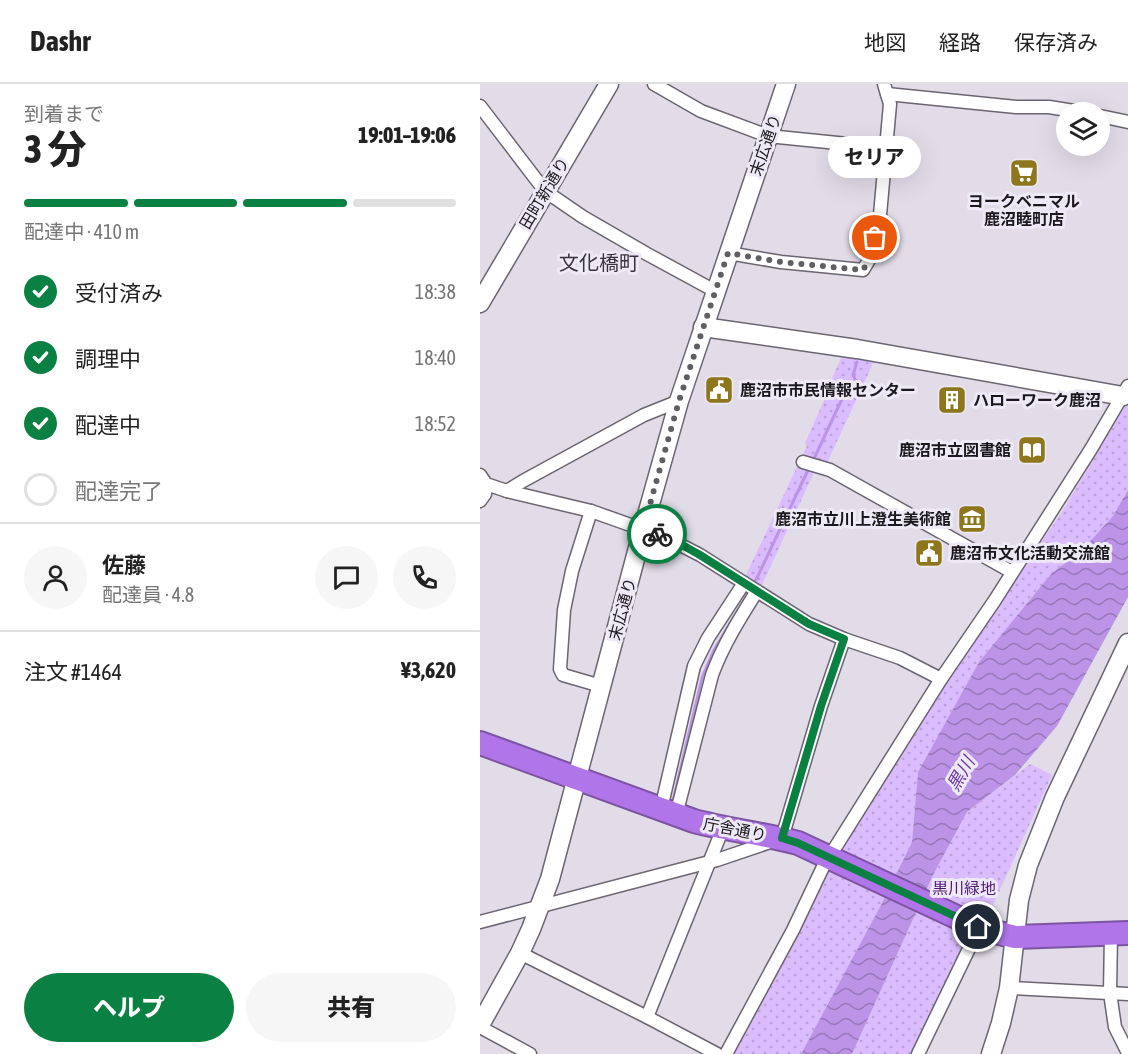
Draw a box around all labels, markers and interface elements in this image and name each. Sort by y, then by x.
text: Dashr [30,25,90,57]
text: 地図 [864,30,906,54]
text: 経路 [939,30,981,54]
text: 保存済み [1014,30,1098,54]
text: 到着まで [24,102,104,125]
map controls [1056,102,1110,156]
button: layers [1056,102,1110,156]
street label: 末広通り [746,112,784,178]
text: 19:01–19:06 [358,122,456,148]
text: 3 分 [24,127,87,171]
callout: セリア [828,136,922,178]
text: セリア [845,145,905,168]
street label: 田町新通り [516,154,572,232]
supermarket icon: ヨークベニマル 鹿沼睦町店 [1008,157,1040,189]
place label: ヨークベニマル 鹿沼睦町店 [968,192,1080,228]
pin [849,212,900,263]
text: 配達中 · 410 m [24,220,139,243]
icon: bag [858,221,891,254]
district label: 文化橋町 [559,251,639,274]
icon: check [24,275,57,308]
text: 受付済み [75,280,163,306]
text: 18:38 [415,280,456,303]
icon: check [24,341,57,374]
text: 調理中 [75,346,141,372]
text: 18:40 [415,346,456,369]
public building icon: 鹿沼市市民情報センター [703,374,735,406]
place label: 鹿沼市市民情報センター [740,381,916,399]
building icon: ハローワーク鹿沼 [936,384,968,416]
place label: ハローワーク鹿沼 [973,391,1101,409]
icon: check [24,407,57,440]
text: 配達中 [75,412,141,438]
text: 18:52 [415,412,456,435]
library icon: 鹿沼市立図書館 [1016,434,1048,466]
place label: 鹿沼市立図書館 [899,441,1011,459]
text: 配達完了 [75,478,163,504]
museum icon: 鹿沼市立川上澄生美術館 [956,503,988,535]
courier [627,504,687,564]
place label: 鹿沼市立川上澄生美術館 [775,510,951,528]
icon: bike [641,518,674,551]
public building icon: 鹿沼市文化活動交流館 [913,537,945,569]
place label: 鹿沼市文化活動交流館 [950,544,1110,562]
button: person [24,546,87,609]
button: chat [315,546,378,609]
button: phone [393,546,456,609]
text: 佐藤 [102,552,146,578]
street label: 末広通り [605,576,639,642]
text: 配達員 · 4.8 [102,583,194,606]
text: ¥3,620 [401,657,456,683]
text: 注文 #1464 [24,659,122,685]
water label: 黒川 [942,751,980,795]
street label: 庁舎通り [702,814,768,844]
park label: 黒川緑地 [932,879,996,897]
pin [952,901,1003,952]
icon: home [961,910,994,943]
button: ヘルプ [24,973,234,1042]
button: 共有 [246,973,456,1042]

